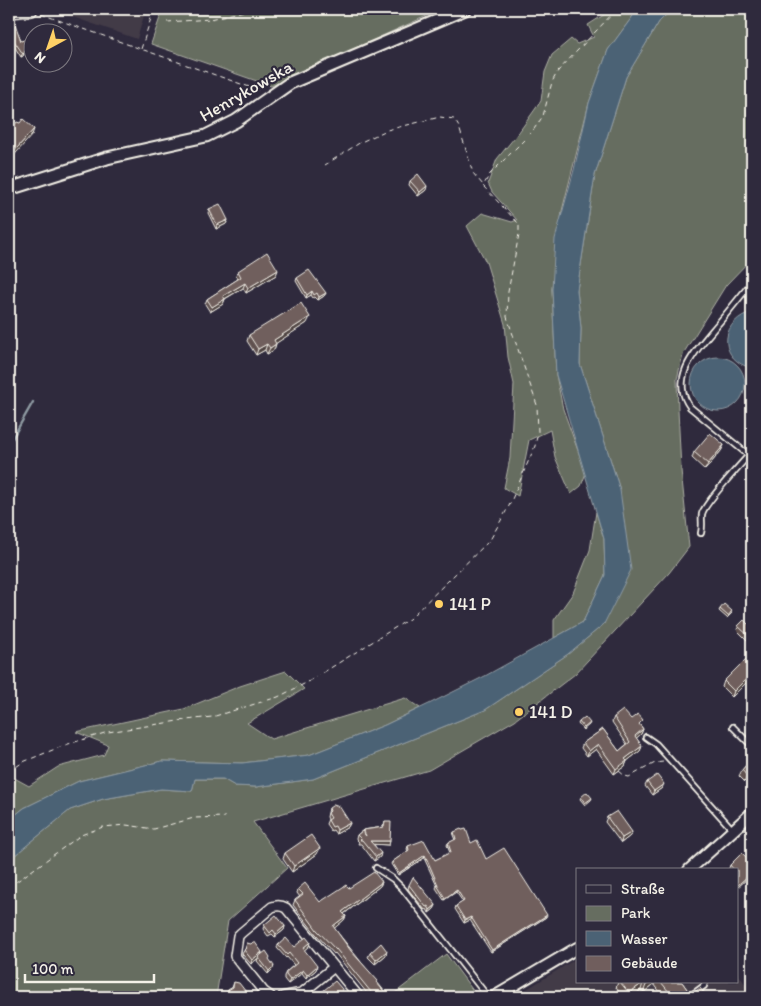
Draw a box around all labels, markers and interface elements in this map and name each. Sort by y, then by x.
north arrow [22,22,72,72]
text: N [31,48,49,67]
street label: Henrykowska [195,55,297,127]
place label: 141 P [449,593,491,615]
marker: 141 P [433,598,445,610]
place label: 141 D [529,701,573,723]
marker: 141 D [513,706,525,718]
legend [576,868,738,984]
text: Straße [621,880,665,898]
text: Park [621,904,651,922]
text: Wasser [621,930,668,948]
scale bar [25,951,154,983]
text: Gebäude [621,954,678,972]
text: 100 m [32,960,74,978]

